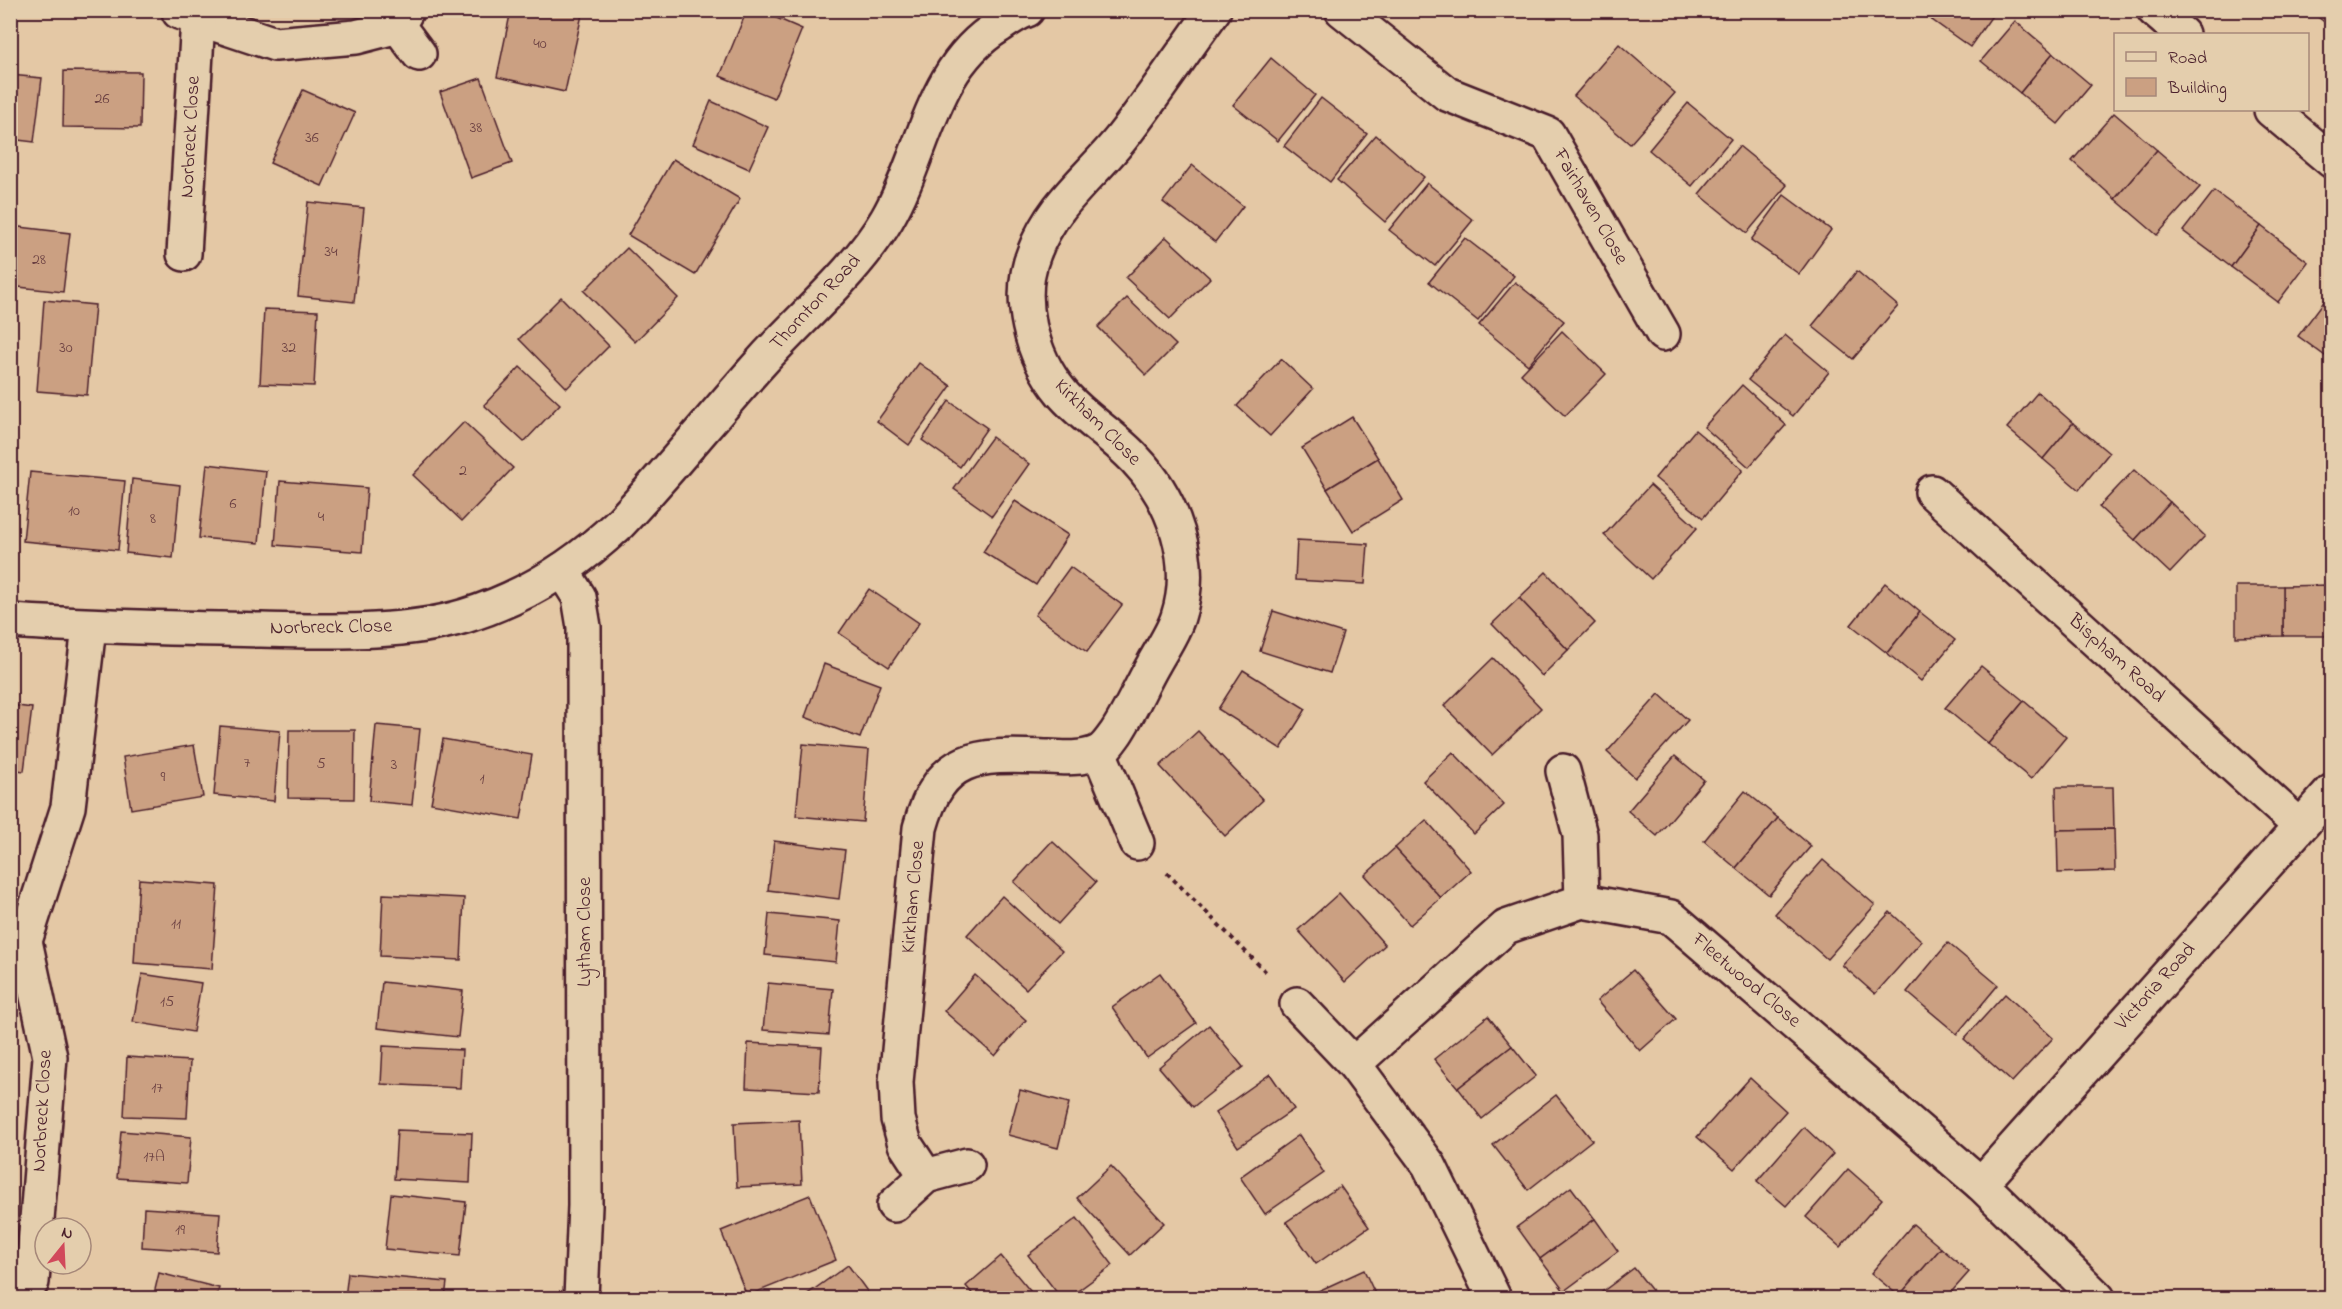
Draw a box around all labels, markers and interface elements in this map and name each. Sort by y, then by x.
house number: 40 [533,32,547,56]
legend [2114,33,2309,111]
text: Road [2168,46,2207,72]
street label: Norbreck Close [173,75,209,199]
text: Building [2167,76,2227,103]
house number: 26 [95,87,110,111]
house number: 38 [470,116,482,140]
house number: 36 [305,126,319,150]
street label: Fairhaven Close [1544,143,1635,271]
house number: 34 [324,240,338,264]
house number: 28 [32,248,46,272]
street label: Thornton Road [763,248,869,358]
house number: 30 [59,336,73,360]
house number: 32 [282,336,296,360]
street label: Kirkham Close [1047,373,1147,473]
house number: 2 [459,459,467,483]
house number: 6 [229,492,237,516]
house number: 10 [68,499,80,523]
house number: 4 [318,505,325,529]
house number: 8 [150,507,156,531]
street label: Bispham Road [2060,607,2171,711]
street label: Norbreck Close [270,612,392,644]
house number: 7 [244,751,251,775]
house number: 5 [316,752,326,776]
house number: 3 [391,753,397,777]
house number: 9 [161,765,166,789]
house number: 1 [479,767,485,791]
street label: Kirkham Close [895,839,933,955]
street label: Lytham Close [571,877,600,987]
house number: 11 [171,912,181,936]
street label: Fleetwood Close [1684,926,1807,1035]
street label: Victoria Road [2108,937,2203,1038]
house number: 15 [160,990,174,1014]
street label: Norbreck Close [25,1049,61,1173]
house number: 17 [151,1076,163,1100]
house number: 17A [143,1145,165,1169]
north arrow [33,1216,93,1276]
house number: 19 [175,1218,185,1242]
text: N [58,1221,76,1247]

